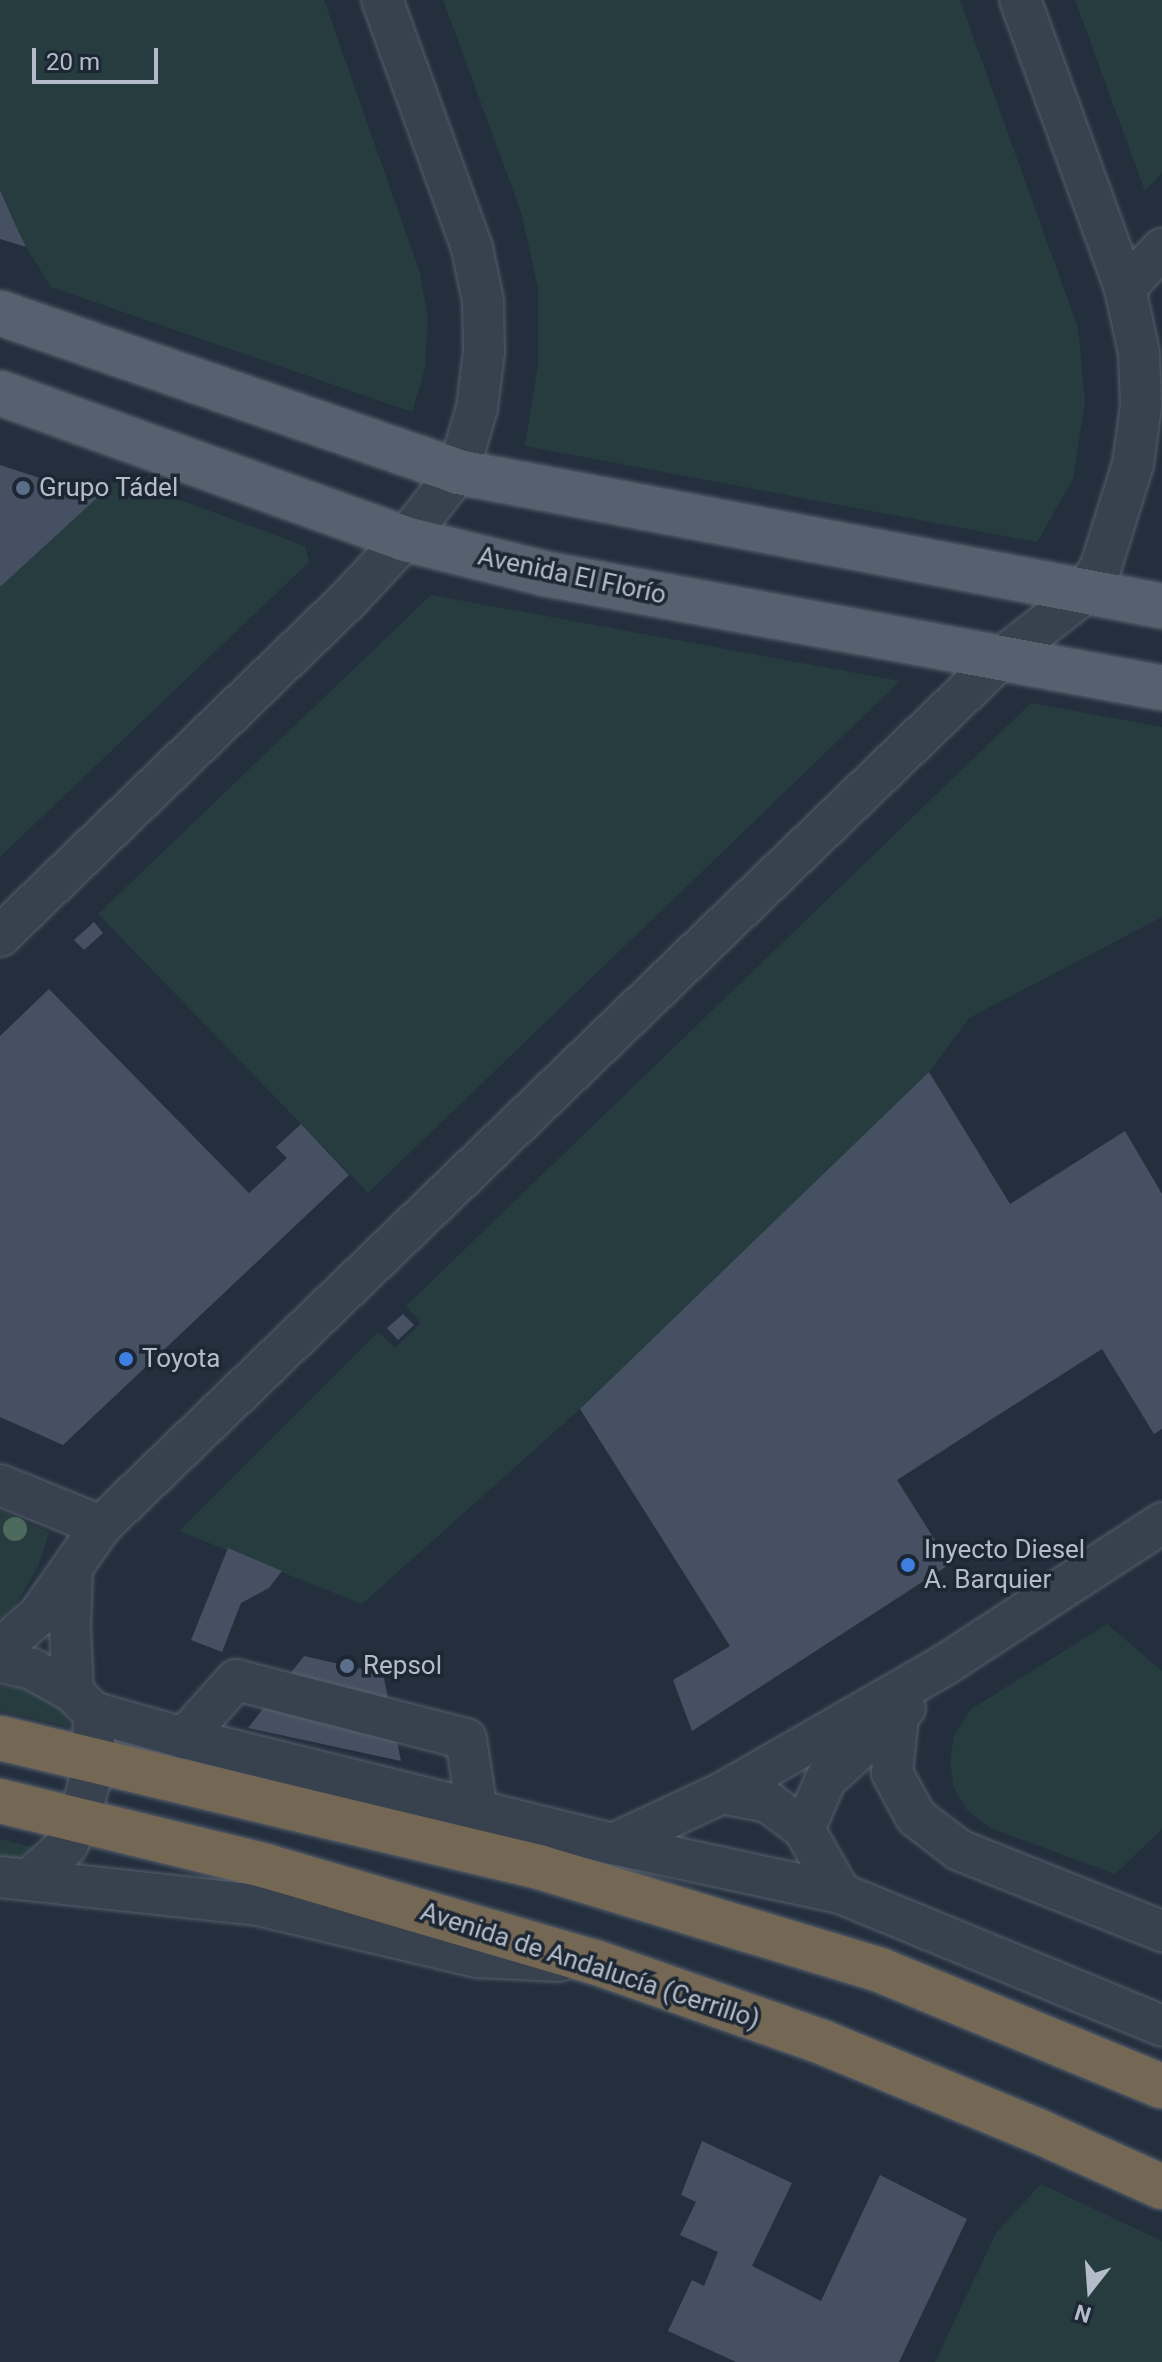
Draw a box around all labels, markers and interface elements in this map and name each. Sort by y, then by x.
scale bar [36,32,162,82]
text: 20 m [46,48,100,76]
place label: Grupo Tádel [39,472,179,504]
marker: Grupo Tádel [14,479,32,497]
street label: Avenida El Florío [475,541,669,611]
place label: Toyota [142,1343,220,1375]
marker: Toyota [117,1350,135,1368]
place label: Inyecto Diesel A. Barquier [924,1534,1085,1596]
marker: Inyecto Diesel A. Barquier [899,1556,917,1574]
place label: Repsol [363,1650,442,1682]
marker: Repsol [338,1657,356,1675]
street label: Avenida de Andalucía (Cerrillo) [416,1896,764,2036]
north arrow [1050,2250,1130,2330]
text: N [1072,2299,1094,2328]

